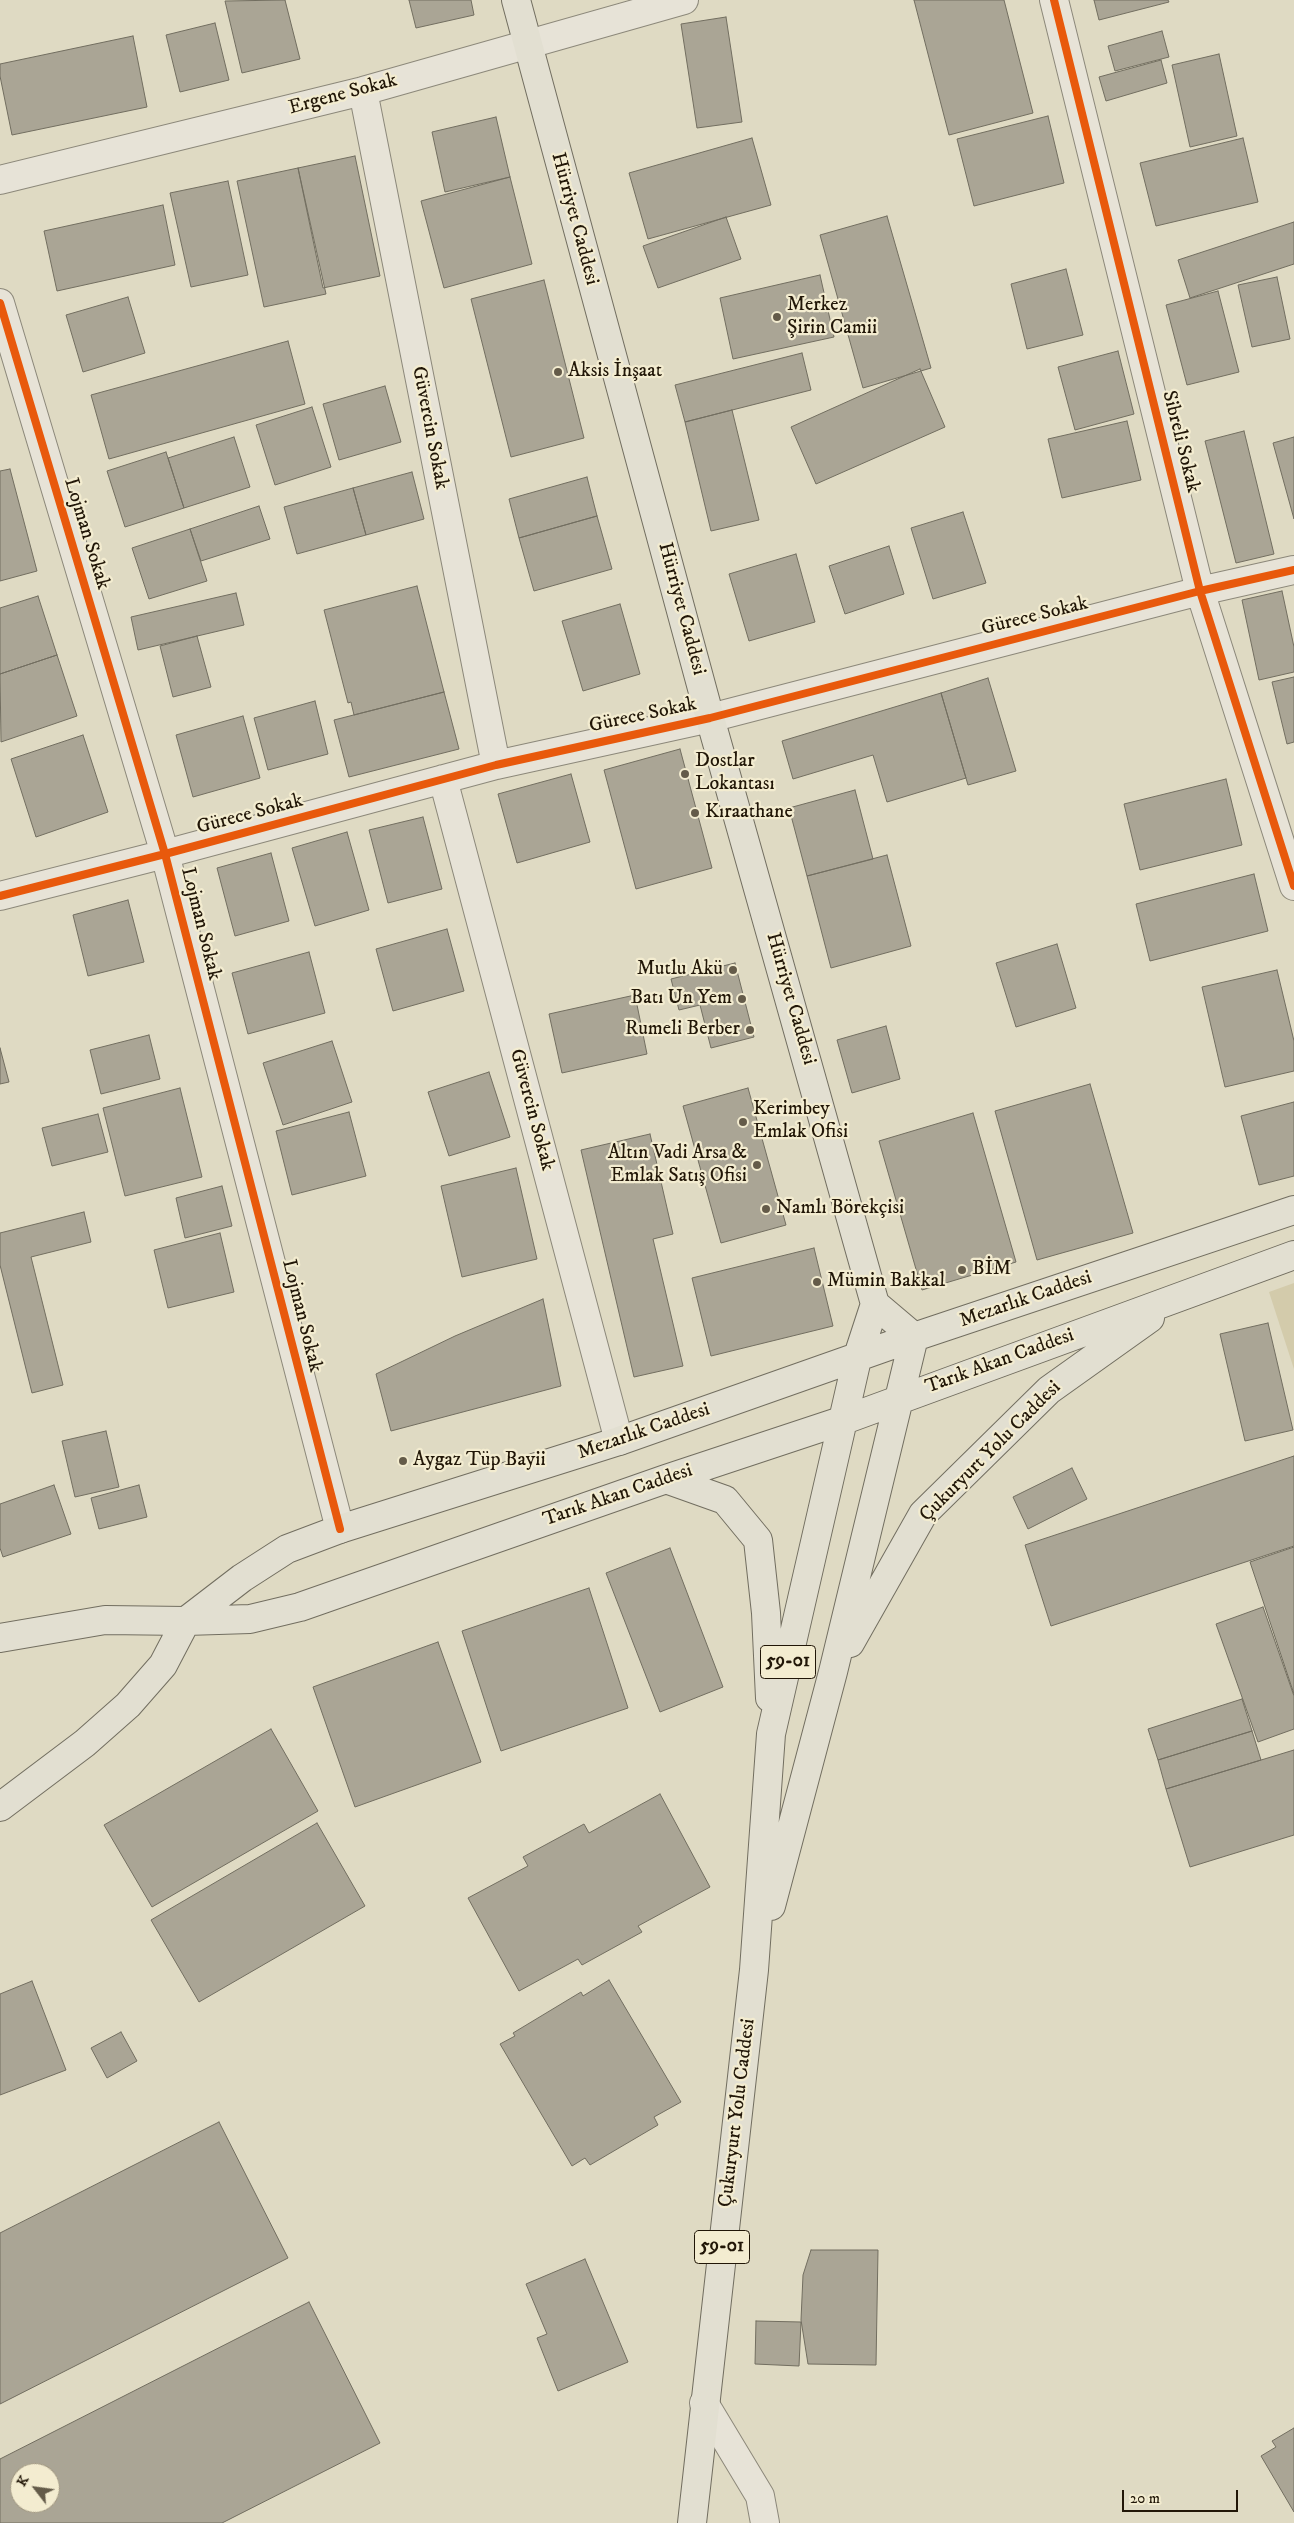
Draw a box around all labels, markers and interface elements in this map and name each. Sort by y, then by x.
street label: Ergene Sokak [286,69,400,121]
street label: Hürriyet Caddesi [545,150,603,288]
place label: Merkez Şirin Camii [787,294,877,341]
marker: Merkez Şirin Camii [771,311,783,323]
place label: Aksis İnşaat [568,360,662,384]
street label: Güvercin Sokak [405,364,453,492]
marker: Aksis İnşaat [552,366,564,378]
street label: Sibreli Sokak [1156,388,1204,496]
street label: Lojman Sokak [58,475,114,593]
street label: Hürriyet Caddesi [652,540,710,678]
street label: Gürece Sokak [979,592,1091,642]
street label: Gürece Sokak [587,693,699,739]
place label: Dostlar Lokantası [695,750,775,797]
marker: Dostlar Lokantası [679,768,691,780]
street label: Gürece Sokak [194,789,306,841]
place label: Kıraathane [705,801,793,825]
marker: Kıraathane [689,807,701,819]
street label: Lojman Sokak [174,865,226,983]
street label: Hürriyet Caddesi [760,930,820,1068]
place label: Mutlu Akü [637,958,723,982]
marker: Mutlu Akü [727,964,739,976]
place label: Batı Un Yem [631,987,732,1011]
marker: Batı Un Yem [736,993,748,1005]
place label: Rumeli Berber [625,1018,740,1042]
marker: Rumeli Berber [744,1024,756,1036]
street label: Güvercin Sokak [503,1047,559,1173]
place label: Kerimbey Emlak Ofisi [753,1098,848,1145]
marker: Kerimbey Emlak Ofisi [737,1116,749,1128]
place label: Altın Vadi Arsa & Emlak Satış Ofisi [608,1142,747,1189]
marker: Altın Vadi Arsa & Emlak Satış Ofisi [751,1159,763,1171]
place label: Namlı Börekçisi [776,1197,904,1221]
marker: Namlı Börekçisi [760,1203,772,1215]
street label: Lojman Sokak [275,1257,327,1375]
place label: BİM [972,1258,1011,1282]
marker: BİM [956,1264,968,1276]
street label: Mezarlık Caddesi [957,1266,1095,1334]
place label: Mümin Bakkal [827,1270,945,1294]
marker: Mümin Bakkal [811,1276,823,1288]
street label: Tarık Akan Caddesi [922,1324,1078,1400]
street label: Çukuryurt Yolu Caddesi [915,1376,1067,1528]
street label: Mezarlık Caddesi [575,1398,713,1466]
place label: Aygaz Tüp Bayii [413,1449,546,1473]
marker: Aygaz Tüp Bayii [397,1455,409,1467]
street label: Tarık Akan Caddesi [540,1459,696,1533]
road number: 59-01 [760,1645,816,1678]
street label: Çukuryurt Yolu Caddesi [715,2017,761,2209]
road number: 59-01 [694,2230,750,2264]
north arrow [10,2463,60,2513]
text: K [13,2472,33,2490]
scale bar [1124,2480,1240,2512]
text: 20 m [1130,2489,1160,2508]

